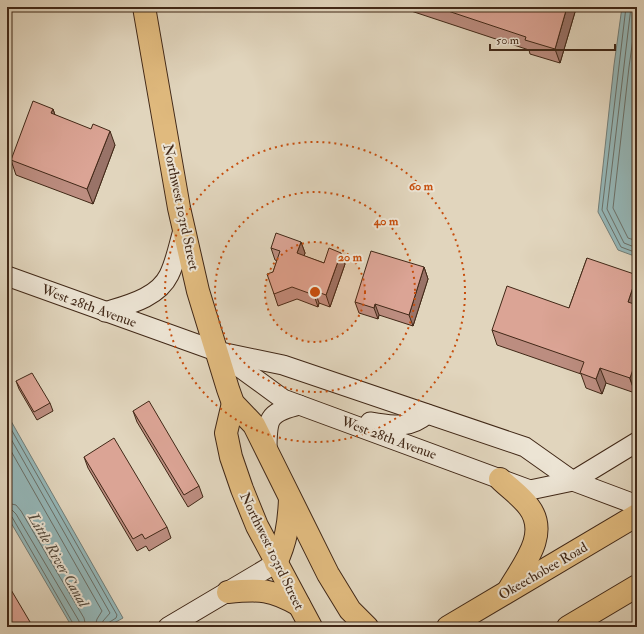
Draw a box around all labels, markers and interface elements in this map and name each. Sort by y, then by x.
scale bar [490,26,615,52]
text: 50 m [496,33,520,48]
street label: Northwest 103rd Street [159,142,203,272]
text: 60 m [409,179,434,194]
text: 40 m [373,214,399,229]
text: 20 m [338,250,363,265]
street label: West 28th Avenue [38,281,139,331]
centre of rings [308,285,322,299]
street label: West 28th Avenue [338,413,439,463]
street label: Northwest 103rd Street [236,489,308,613]
water label: Little River Canal [23,509,93,612]
street label: Okeechobee Road [495,539,591,603]

